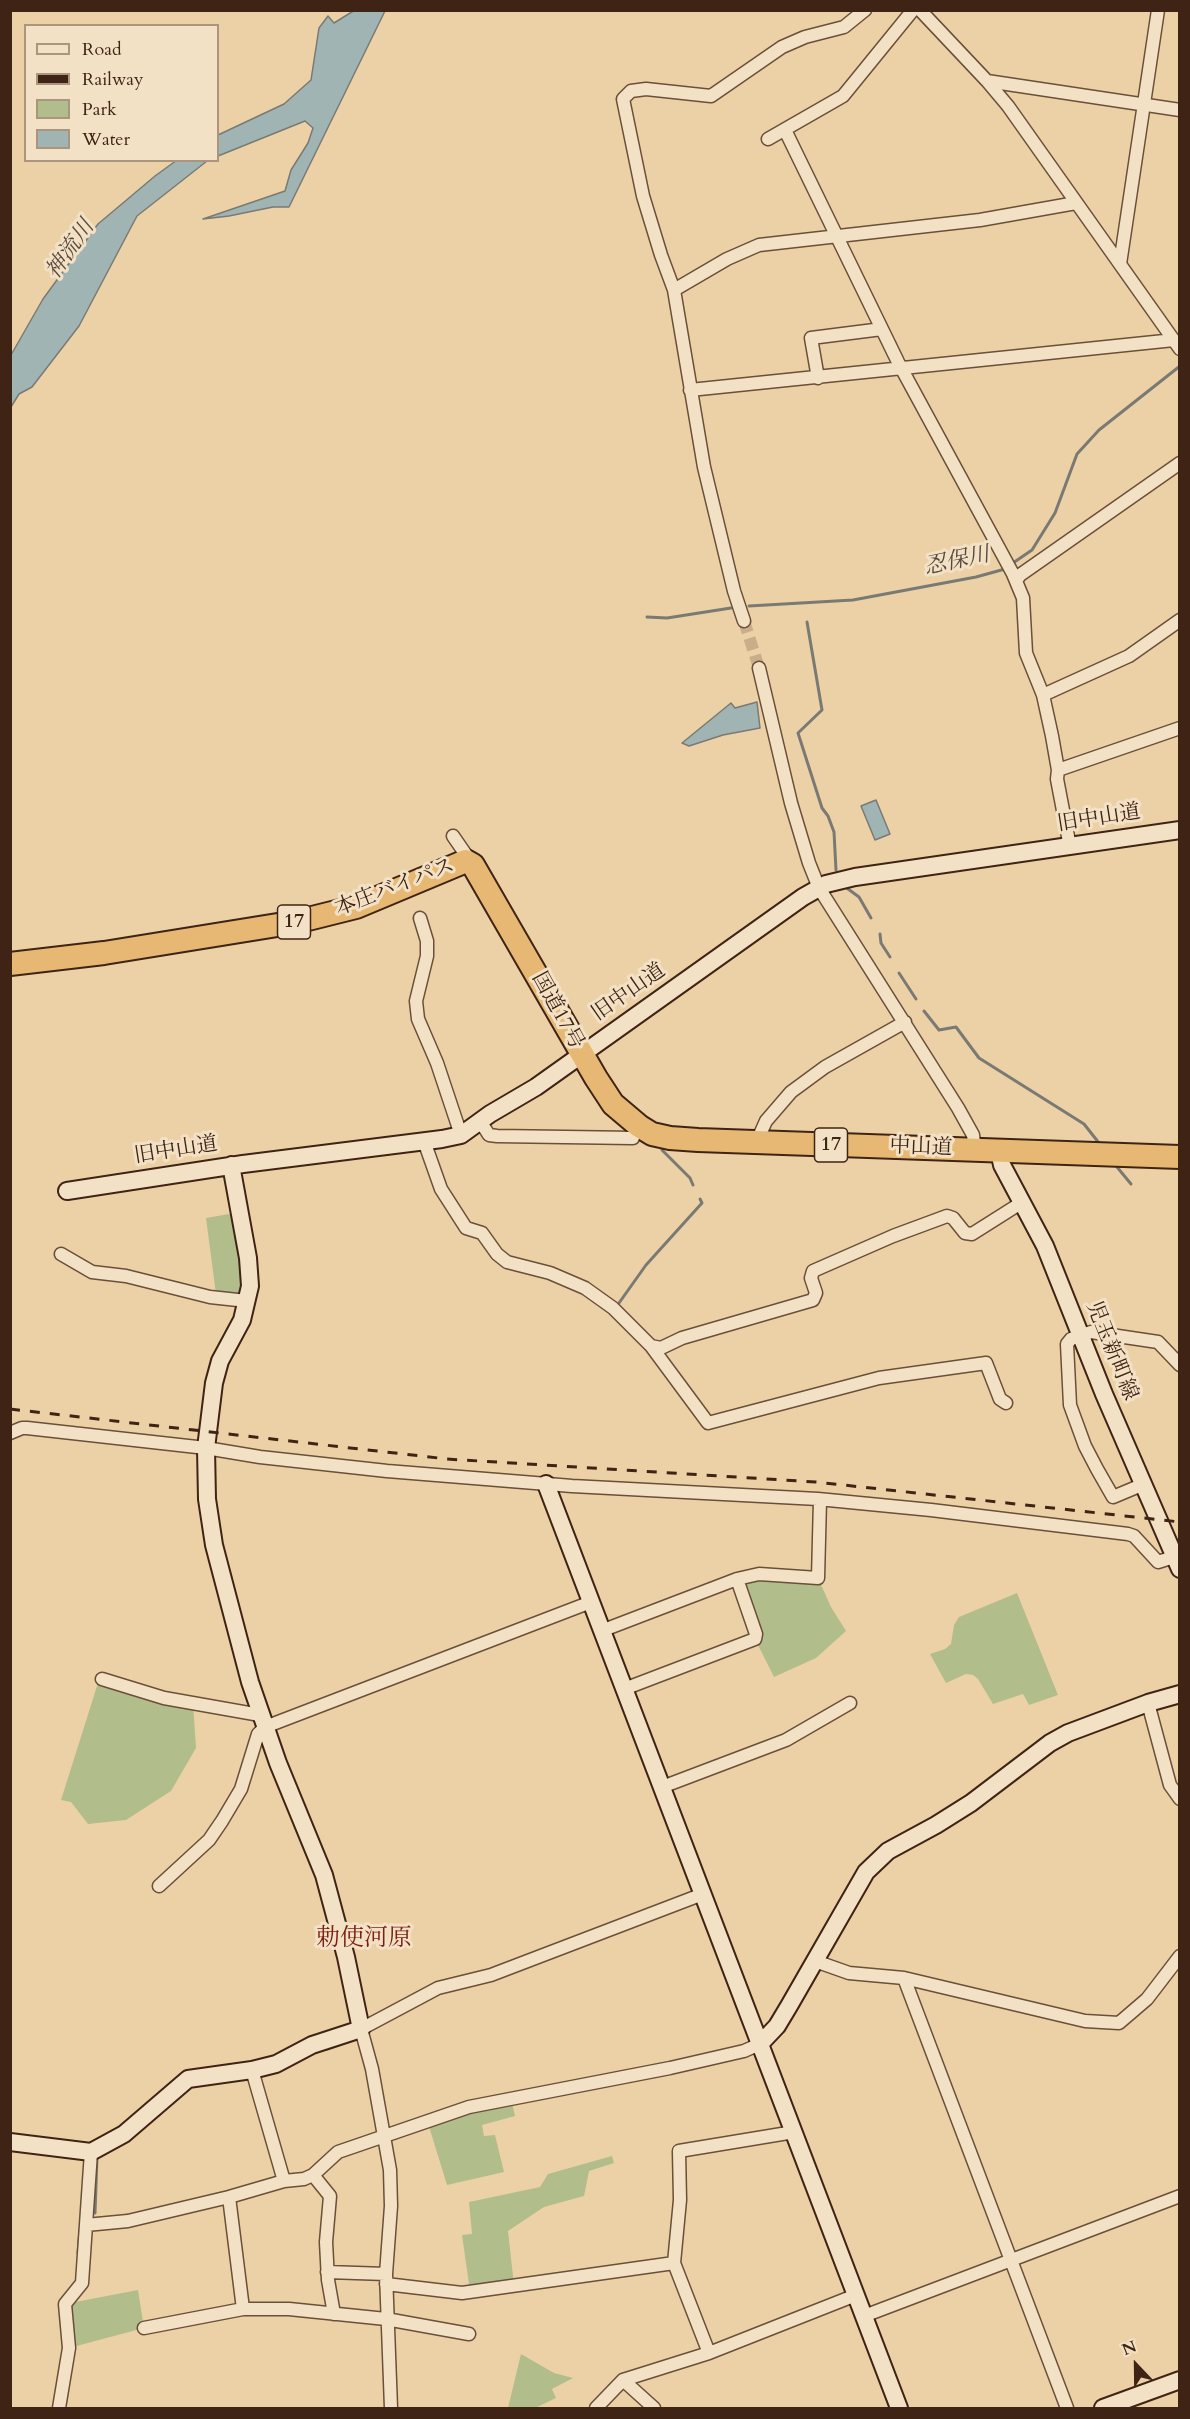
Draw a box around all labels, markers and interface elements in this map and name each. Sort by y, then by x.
legend [24,24,219,162]
text: Road [82,37,122,62]
text: Railway [82,67,144,92]
text: Park [82,97,117,122]
text: Water [82,127,130,152]
water label: 神流川 [41,215,101,285]
water label: 忍保川 [922,542,992,582]
street label: 旧中山道 [1056,800,1142,838]
street label: 本庄バイパス [332,854,458,922]
road number: 17 [278,905,310,939]
street label: 旧中山道 [587,959,671,1027]
street label: 国道17号 [525,968,589,1054]
road number: 17 [814,1128,848,1162]
street label: 旧中山道 [133,1132,219,1170]
street label: 中山道 [889,1134,953,1162]
street label: 児玉新町線 [1080,1298,1142,1404]
district label: 勅使河原 [316,1925,412,1953]
north arrow [1106,2335,1166,2395]
text: N [1119,2336,1140,2361]

